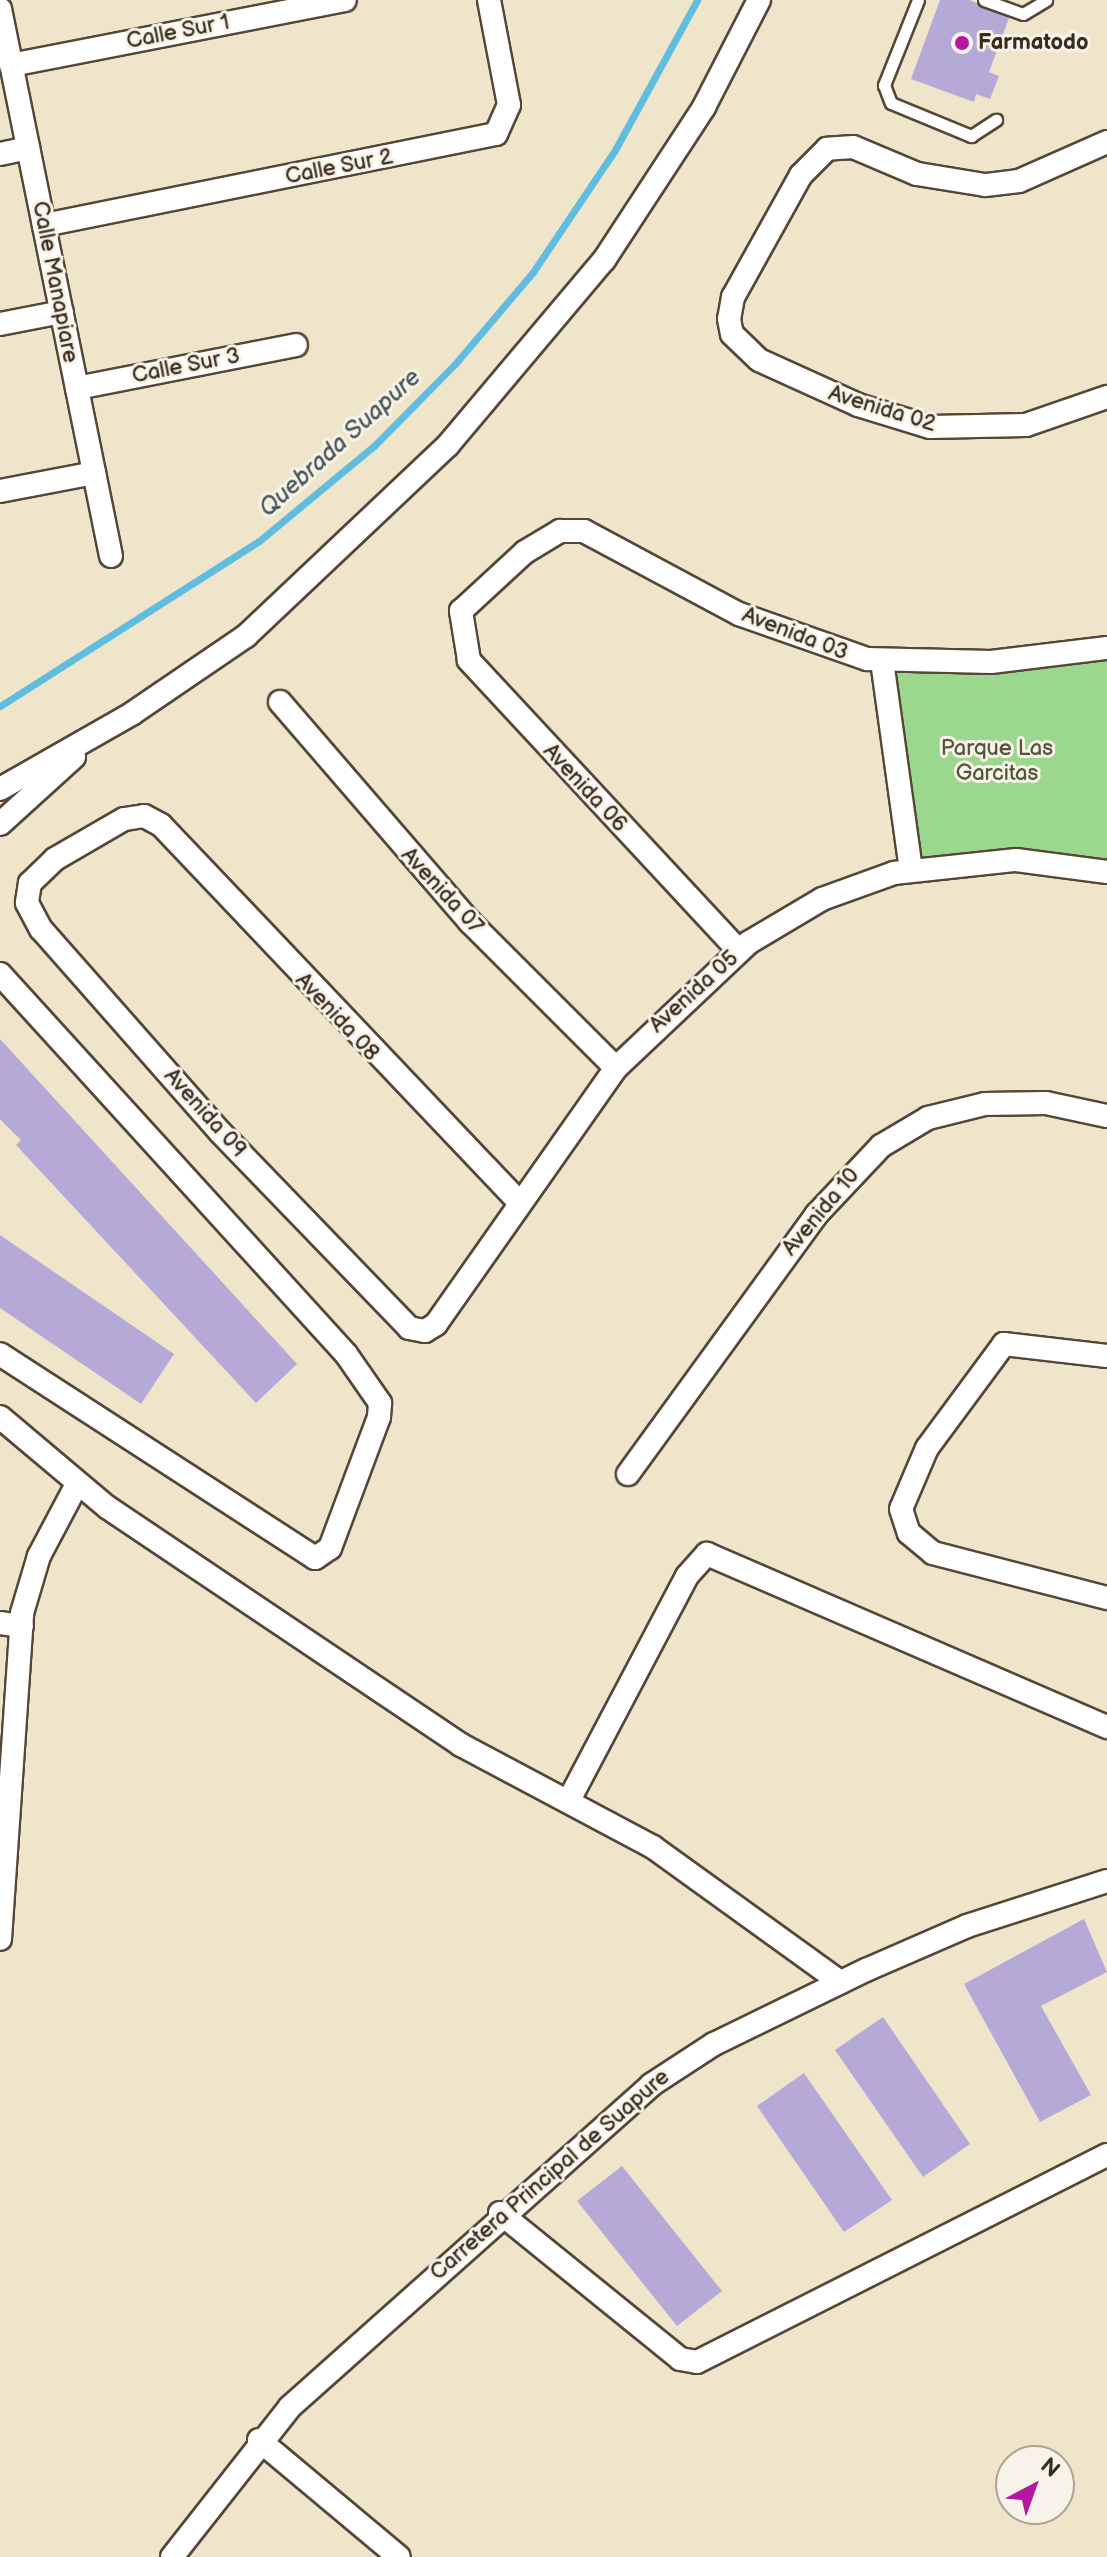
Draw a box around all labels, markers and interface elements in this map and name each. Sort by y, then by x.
street label: Calle Sur 1 [124,9,232,55]
place label: Farmatodo [978,30,1088,56]
marker: Farmatodo [953,34,971,52]
street label: Calle Sur 2 [283,144,395,190]
street label: Calle Manapiare [26,199,84,365]
street label: Calle Sur 3 [130,343,242,389]
water label: Quebrada Suapure [253,363,427,523]
street label: Avenida 02 [825,380,939,438]
street label: Avenida 03 [738,602,852,666]
park label: Parque Las Garcitas [941,735,1053,786]
street label: Avenida 06 [537,738,633,838]
street label: Avenida 07 [395,842,489,940]
street label: Avenida 05 [644,945,744,1039]
street label: Avenida 08 [290,968,384,1066]
street label: Avenida 09 [158,1063,252,1163]
street label: Avenida 10 [777,1163,865,1261]
street label: Carretera Principal de Suapure [425,2064,675,2286]
north arrow [995,2445,1075,2525]
text: N [1035,2452,1065,2484]

